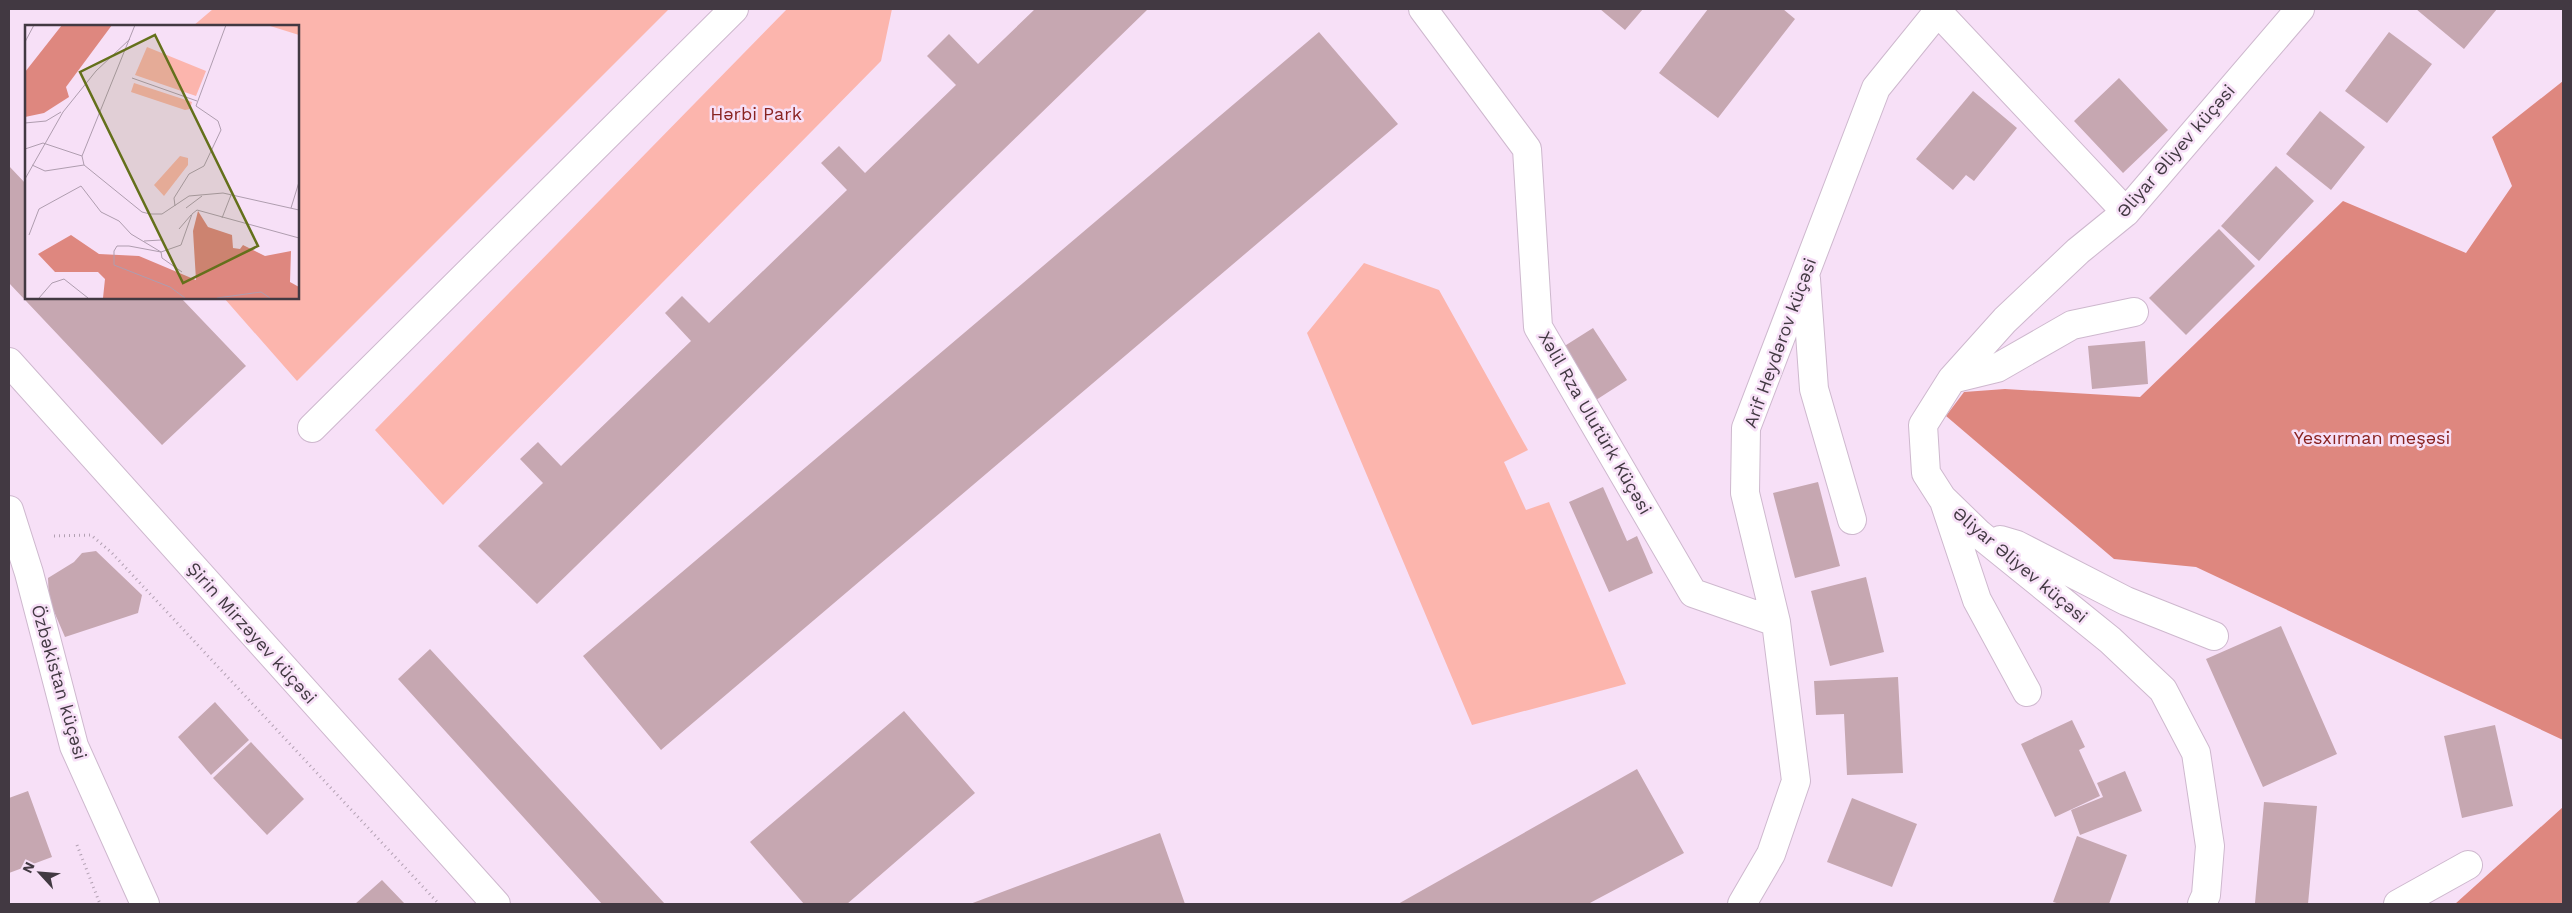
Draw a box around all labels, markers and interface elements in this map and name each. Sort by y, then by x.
inset map [25,25,299,299]
street label: Əliyar Əliyev küçəsi [2112,80,2239,221]
park label: Hərbi Park [710,103,802,124]
street label: Arif Heydərov küçəsi [1739,255,1820,431]
street label: Xəlil Rza Ulutürk Küçəsi [1534,328,1656,518]
park label: Yesxırman meşəsi [2294,427,2450,448]
street label: Əliyar Əliyev küçəsi [1949,502,2092,627]
street label: Şirin Mirzəyev küçəsi [183,558,321,708]
street label: Özbəkistan küçəsi [27,602,92,762]
north arrow [15,848,65,898]
text: N [19,859,38,875]

